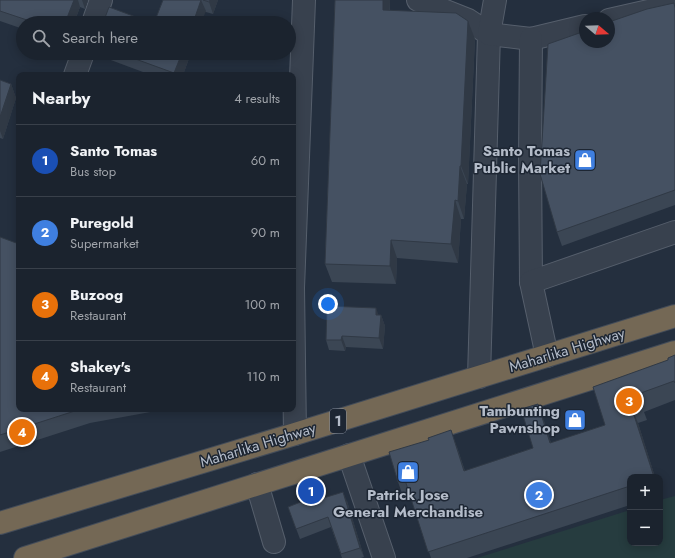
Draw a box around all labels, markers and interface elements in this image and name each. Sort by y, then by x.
north arrow [579,12,615,48]
search box [16,16,296,60]
icon: search [30,27,52,49]
text: Search here [62,27,138,49]
text: Nearby [32,86,90,110]
text: 4 results [234,89,280,108]
text: Santo Tomas [70,140,157,162]
place label: Santo Tomas Public Market [474,140,570,179]
shop icon: Santo Tomas Public Market [572,147,598,173]
text: 1 [42,151,48,170]
text: 60 m [251,151,280,170]
text: Bus stop [70,162,116,181]
text: Puregold [70,212,134,234]
text: 2 [41,223,49,242]
text: 90 m [251,223,280,242]
text: Supermarket [70,234,139,253]
text: Buzoog [70,284,123,306]
your location [318,294,338,314]
text: 3 [41,295,49,314]
text: 100 m [245,295,280,314]
text: Restaurant [70,306,126,325]
street label: Maharlika Highway [506,322,628,378]
text: Shakey's [70,356,131,378]
text: 4 [40,367,50,386]
text: 110 m [246,367,280,386]
text: Restaurant [70,378,126,397]
pin: 3 [616,386,642,416]
place label: Tambunting Pawnshop [480,400,560,439]
shop icon: Tambunting Pawnshop [562,407,588,433]
road number: 1 [330,409,346,433]
pin: 4 [9,417,35,447]
street label: Maharlika Highway [197,417,319,473]
shop icon: Patrick Jose General Merchandise [395,459,421,485]
map controls [627,474,663,546]
button: + [627,474,663,510]
pin: 1 [298,476,324,506]
pin: 2 [526,480,552,510]
place label: Patrick Jose General Merchandise [333,484,484,523]
button: − [627,510,663,546]

